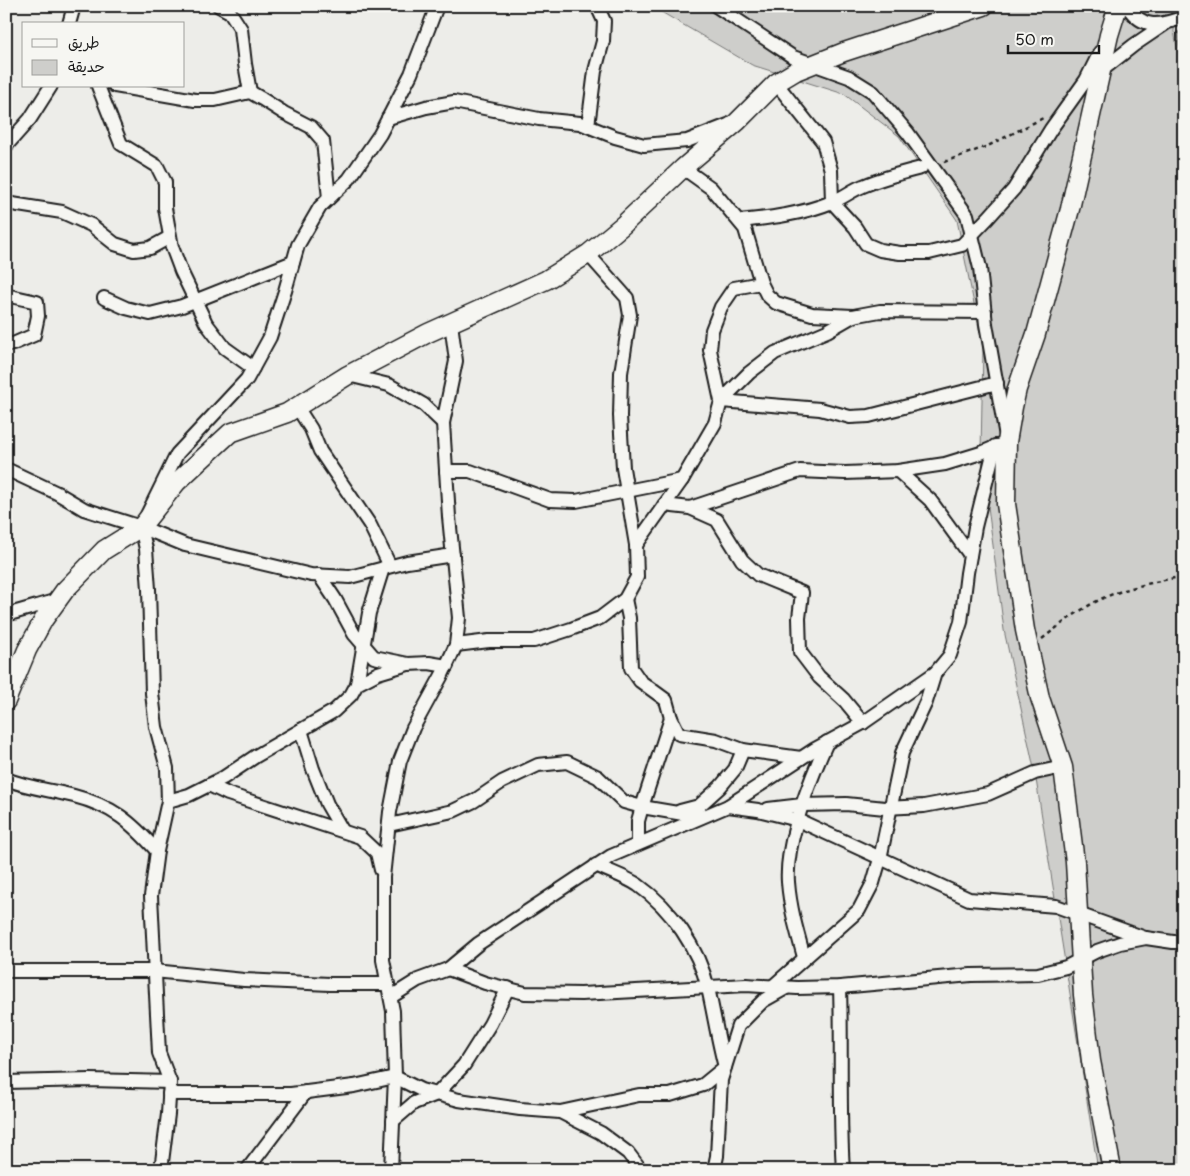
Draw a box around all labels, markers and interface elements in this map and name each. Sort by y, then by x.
legend [22,22,185,88]
scale bar [1008,22,1099,54]
text: 50 m [1015,27,1054,50]
text: طريق [68,30,100,53]
text: حديقة [68,54,105,77]

